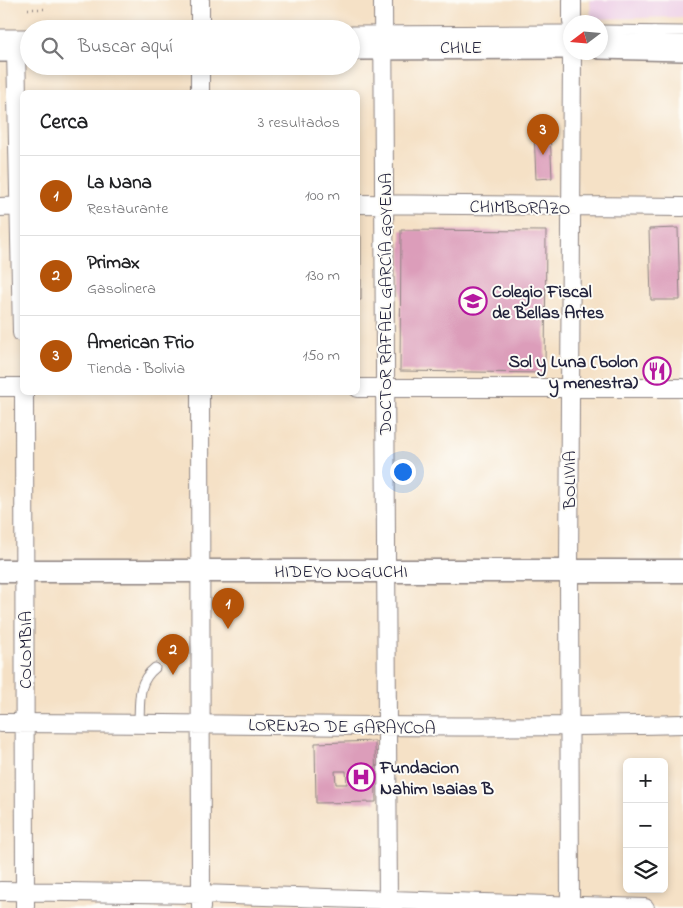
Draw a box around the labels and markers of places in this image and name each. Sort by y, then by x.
pin: 3 [527,114,559,155]
place label: Colegio Fiscal de Bellas Artes [492,280,604,327]
school or university icon: Colegio Fiscal de Bellas Artes [458,286,488,316]
place label: Sol y Luna (bolon y menestra) [508,350,639,398]
restaurant icon: Sol y Luna (bolon y menestra) [642,356,672,386]
pin: 1 [212,588,244,629]
pin: 2 [157,634,189,675]
place label: Fundacion Nahim Isaias B [379,756,494,803]
hospital icon: Fundacion Nahim Isaias B [346,762,376,792]

